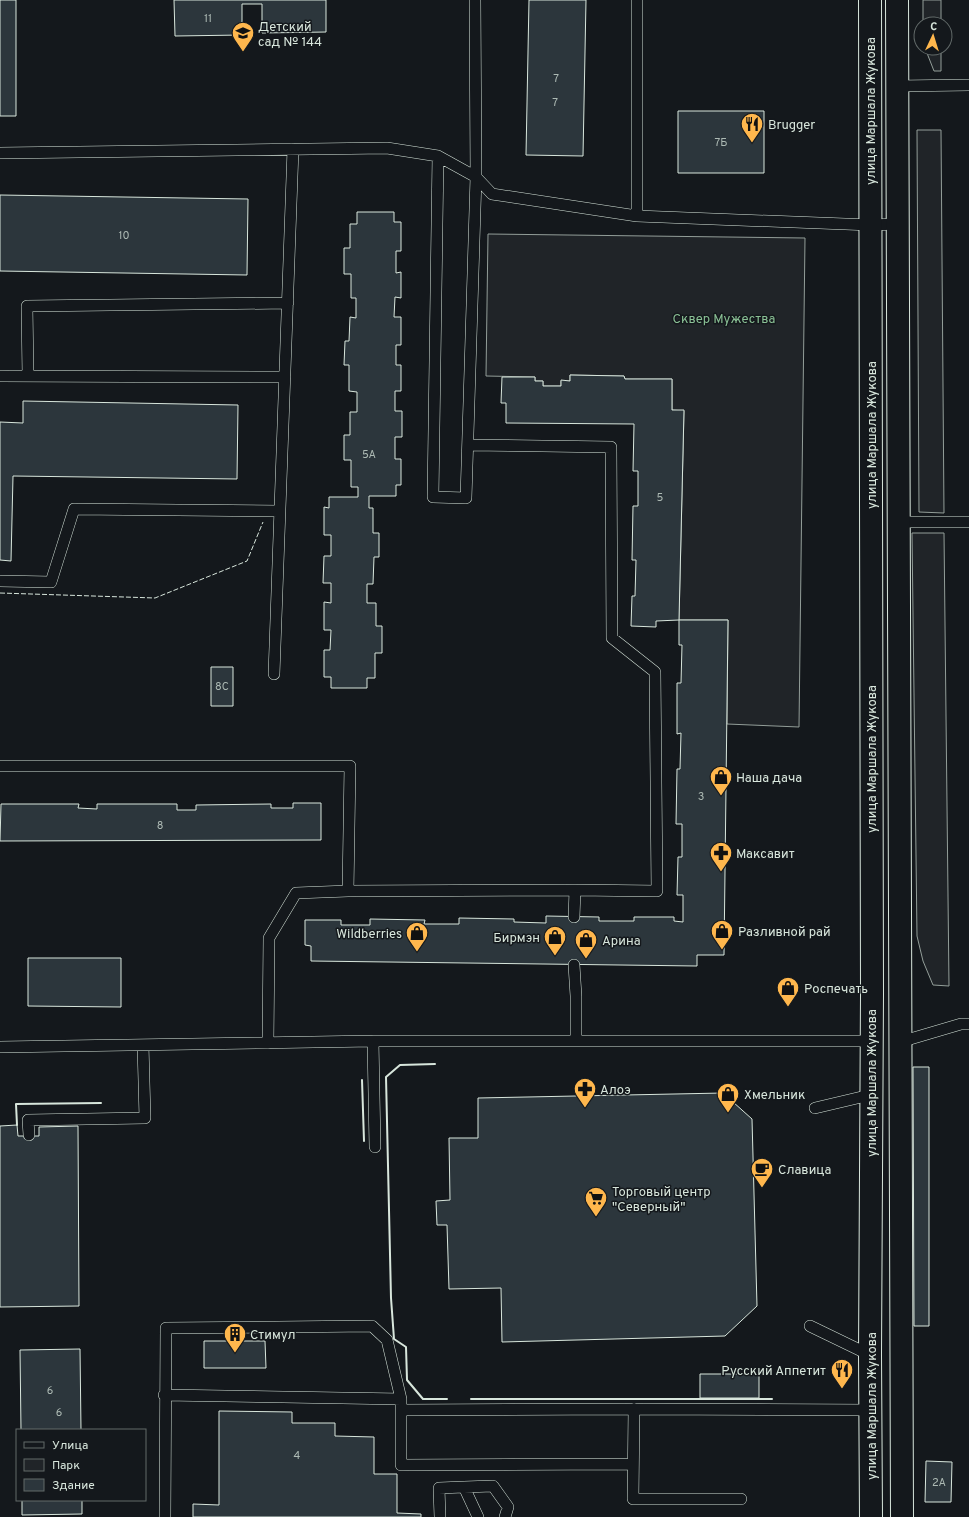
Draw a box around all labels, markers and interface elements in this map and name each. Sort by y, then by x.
house number: 11 [204,12,212,26]
north arrow [913,16,953,56]
school or university icon: Детский сад № 144 [230,20,256,53]
place label: Детский сад № 144 [258,20,322,51]
text: С [930,20,938,34]
street label: улица Маршала Жукова [864,37,880,185]
house number: 7 [553,72,559,86]
house number: 7 [552,96,558,110]
restaurant icon: Brugger [739,111,765,144]
place label: Brugger [768,118,815,134]
house number: 7Б [715,136,727,150]
house number: 10 [118,229,130,243]
park label: Сквер Мужества [673,312,775,328]
street label: улица Маршала Жукова [865,361,881,509]
house number: 5А [362,448,376,462]
house number: 5 [657,491,664,505]
house number: 8С [215,680,229,694]
street label: улица Маршала Жукова [865,685,881,833]
shop icon: Наша дача [708,764,734,797]
place label: Наша дача [736,771,802,787]
house number: 3 [698,790,704,804]
house number: 8 [157,819,163,833]
pharmacy icon: Максавит [708,840,734,873]
place label: Максавит [736,847,795,863]
shop icon: Разливной рай [709,918,735,951]
shop icon: Wildberries [404,920,430,953]
shop icon: Бирмэн [542,924,568,957]
place label: Разливной рай [738,925,831,941]
place label: Wildberries [336,927,402,943]
shop icon: Арина [573,927,599,960]
place label: Бирмэн [493,931,540,947]
place label: Арина [602,934,641,950]
shop icon: Роспечать [775,975,801,1008]
place label: Роспечать [804,982,868,998]
street label: улица Маршала Жукова [865,1009,881,1157]
pharmacy icon: Алоэ [572,1076,598,1109]
shop icon: Хмельник [715,1081,741,1114]
place label: Алоэ [600,1083,631,1099]
place label: Хмельник [744,1088,805,1104]
cafe icon: Славица [749,1156,775,1189]
place label: Славица [778,1163,831,1179]
supermarket icon: Торговый центр "Северный" [583,1185,609,1218]
place label: Торговый центр "Северный" [612,1185,710,1216]
building icon: Стимул [222,1321,248,1354]
place label: Стимул [250,1328,295,1344]
street label: улица Маршала Жукова [865,1332,881,1480]
restaurant icon: Русский Аппетит [829,1357,855,1390]
place label: Русский Аппетит [721,1364,826,1380]
house number: 6 [47,1384,53,1398]
house number: 6 [56,1406,62,1420]
legend [16,1429,146,1501]
text: Улица [52,1438,88,1454]
house number: 4 [294,1449,301,1463]
text: Парк [52,1458,80,1474]
house number: 2А [932,1476,946,1490]
text: Здание [52,1478,95,1494]

